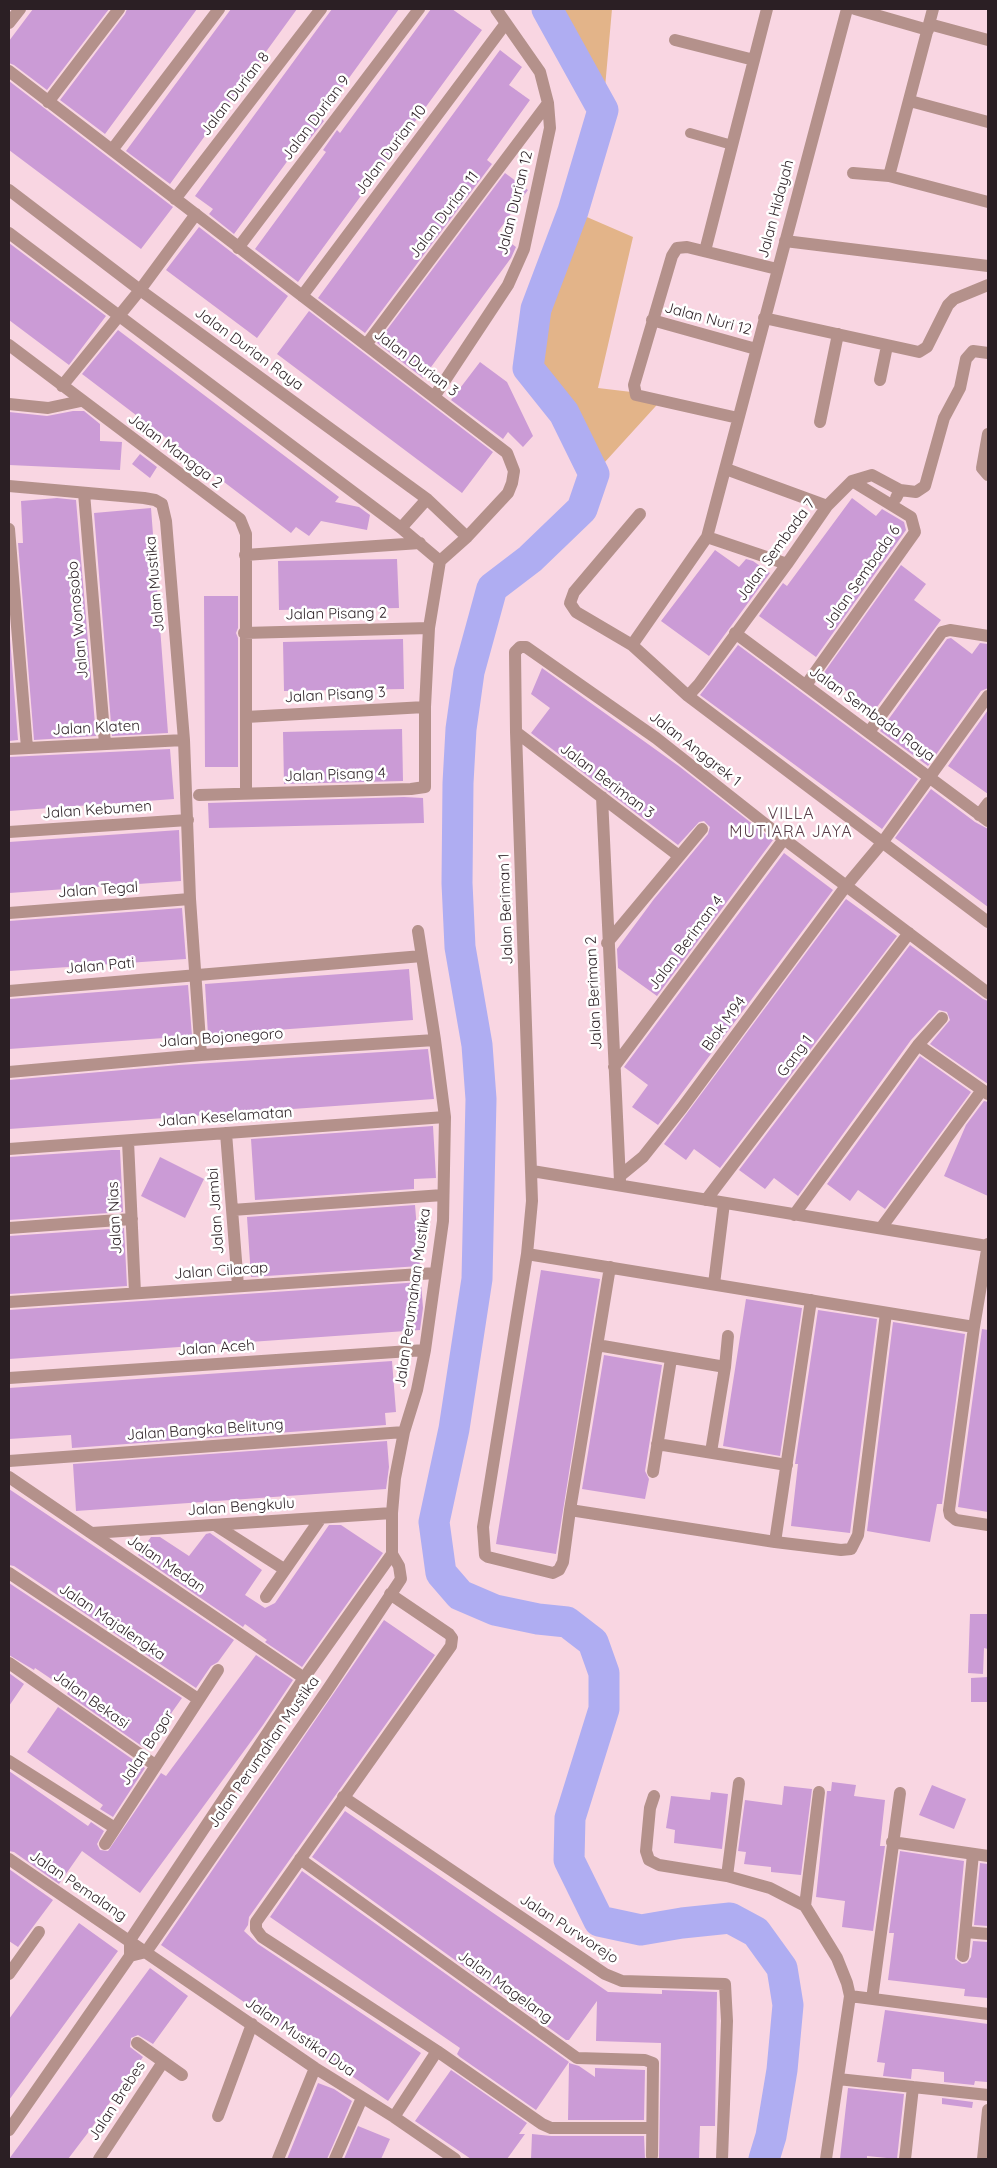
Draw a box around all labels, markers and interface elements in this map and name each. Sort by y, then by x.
street label: Jalan Durian 8 [197,49,273,139]
street label: Jalan Durian 9 [278,72,354,164]
street label: Jalan Durian 10 [351,102,431,198]
street label: Jalan Durian 12 [493,149,537,257]
street label: Jalan Hidayah [754,158,798,260]
street label: Jalan Durian 11 [405,168,483,262]
street label: Jalan Nuri 12 [663,299,753,339]
street label: Jalan Durian Raya [191,304,307,394]
street label: Jalan Durian 3 [370,325,462,401]
street label: Jalan Mangga 2 [124,410,226,492]
street label: Jalan Sembada 7 [733,495,819,605]
street label: Jalan Sembada 6 [820,522,904,632]
street label: Jalan Mustika [142,535,168,633]
street label: Jalan Wonosobo [64,560,92,680]
street label: Jalan Pisang 2 [285,604,387,624]
street label: Jalan Sembada Raya [806,662,938,766]
street label: Jalan Pisang 3 [284,683,386,707]
street label: Jalan Anggrek 1 [645,708,745,790]
street label: Jalan Klaten [52,717,140,739]
street label: Jalan Beriman 3 [556,740,658,822]
street label: Jalan Pisang 4 [284,764,386,786]
street label: Jalan Kebumen [42,797,152,823]
district label: VILLA MUTIARA JAYA [728,804,854,842]
street label: Jalan Beriman 1 [495,853,517,965]
street label: Jalan Tegal [57,878,139,902]
street label: Jalan Beriman 4 [645,892,727,994]
street label: Jalan Beriman 2 [582,936,606,1050]
street label: Jalan Pati [65,954,135,978]
street label: Blok M94 [698,993,750,1055]
street label: Jalan Bojonegoro [158,1025,284,1051]
street label: Gang 1 [774,1032,816,1080]
street label: Jalan Keselamatan [157,1103,293,1131]
street label: Jalan Jambi [204,1167,228,1255]
street label: Jalan Nias [104,1181,126,1255]
street label: Jalan Perumahan Mustika [391,1207,435,1389]
street label: Jalan Cilacap [173,1259,269,1283]
street label: Jalan Aceh [177,1336,255,1360]
street label: Jalan Bangka Belitung [126,1416,284,1444]
street label: Jalan Bengkulu [187,1494,295,1520]
street label: Jalan Medan [123,1531,209,1597]
street label: Jalan Majalengka [55,1580,169,1664]
street label: Jalan Bekasi [50,1667,132,1733]
street label: Jalan Perumahan Mustika [205,1673,323,1831]
street label: Jalan Bogor [116,1707,178,1789]
street label: Jalan Pemalang [26,1847,130,1925]
street label: Jalan Purworejo [516,1890,622,1968]
street label: Jalan Magelang [454,1947,556,2027]
street label: Jalan Mustika Dua [242,1994,358,2080]
street label: Jalan Brebes [85,2058,149,2144]

